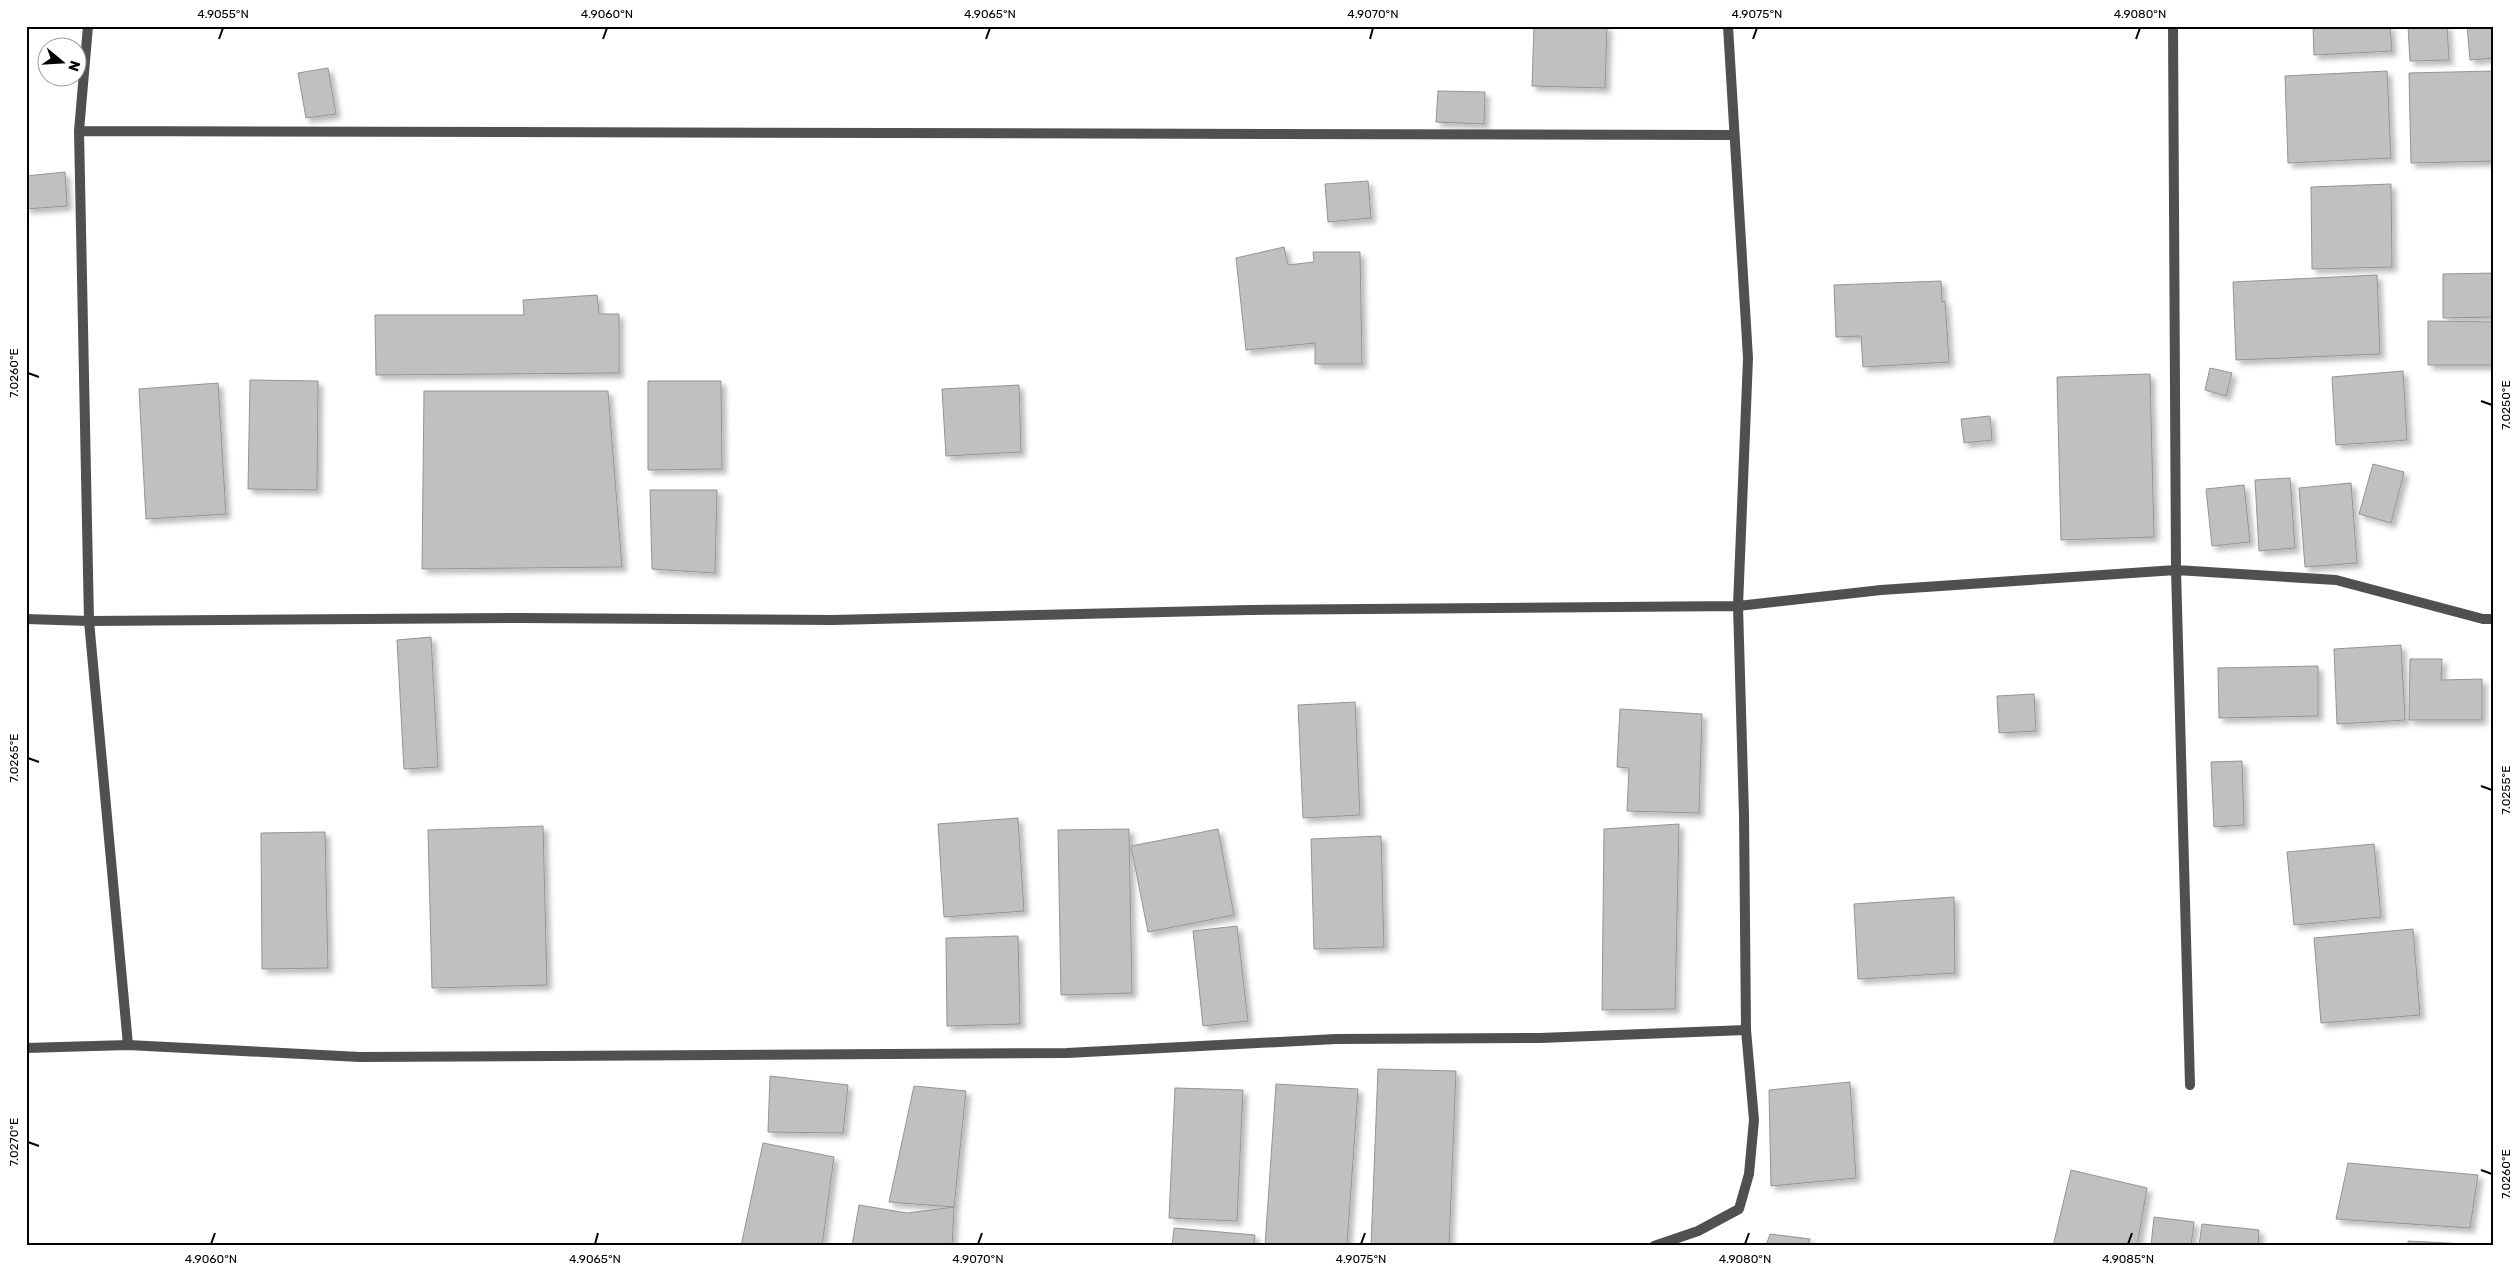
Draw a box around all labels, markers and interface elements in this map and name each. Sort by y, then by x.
text: 4.9055°N [197,7,249,21]
text: 4.9060°N [581,7,633,21]
text: 4.9065°N [964,7,1016,21]
text: 4.9070°N [1347,7,1399,21]
text: 4.9075°N [1732,7,1782,21]
text: 4.9080°N [2114,7,2166,21]
north arrow [38,38,88,88]
text: N [64,58,84,73]
text: 7.0260°E [7,348,21,398]
text: 7.0250°E [2499,380,2513,430]
text: 7.0265°E [7,733,21,783]
text: 7.0255°E [2499,765,2513,815]
text: 7.0270°E [7,1118,21,1166]
text: 7.0260°E [2499,1149,2513,1199]
text: 4.9060°N [185,1252,237,1266]
text: 4.9065°N [569,1252,621,1266]
text: 4.9070°N [952,1252,1004,1266]
text: 4.9075°N [1336,1252,1386,1266]
text: 4.9080°N [1719,1252,1771,1266]
text: 4.9085°N [2102,1252,2154,1266]

